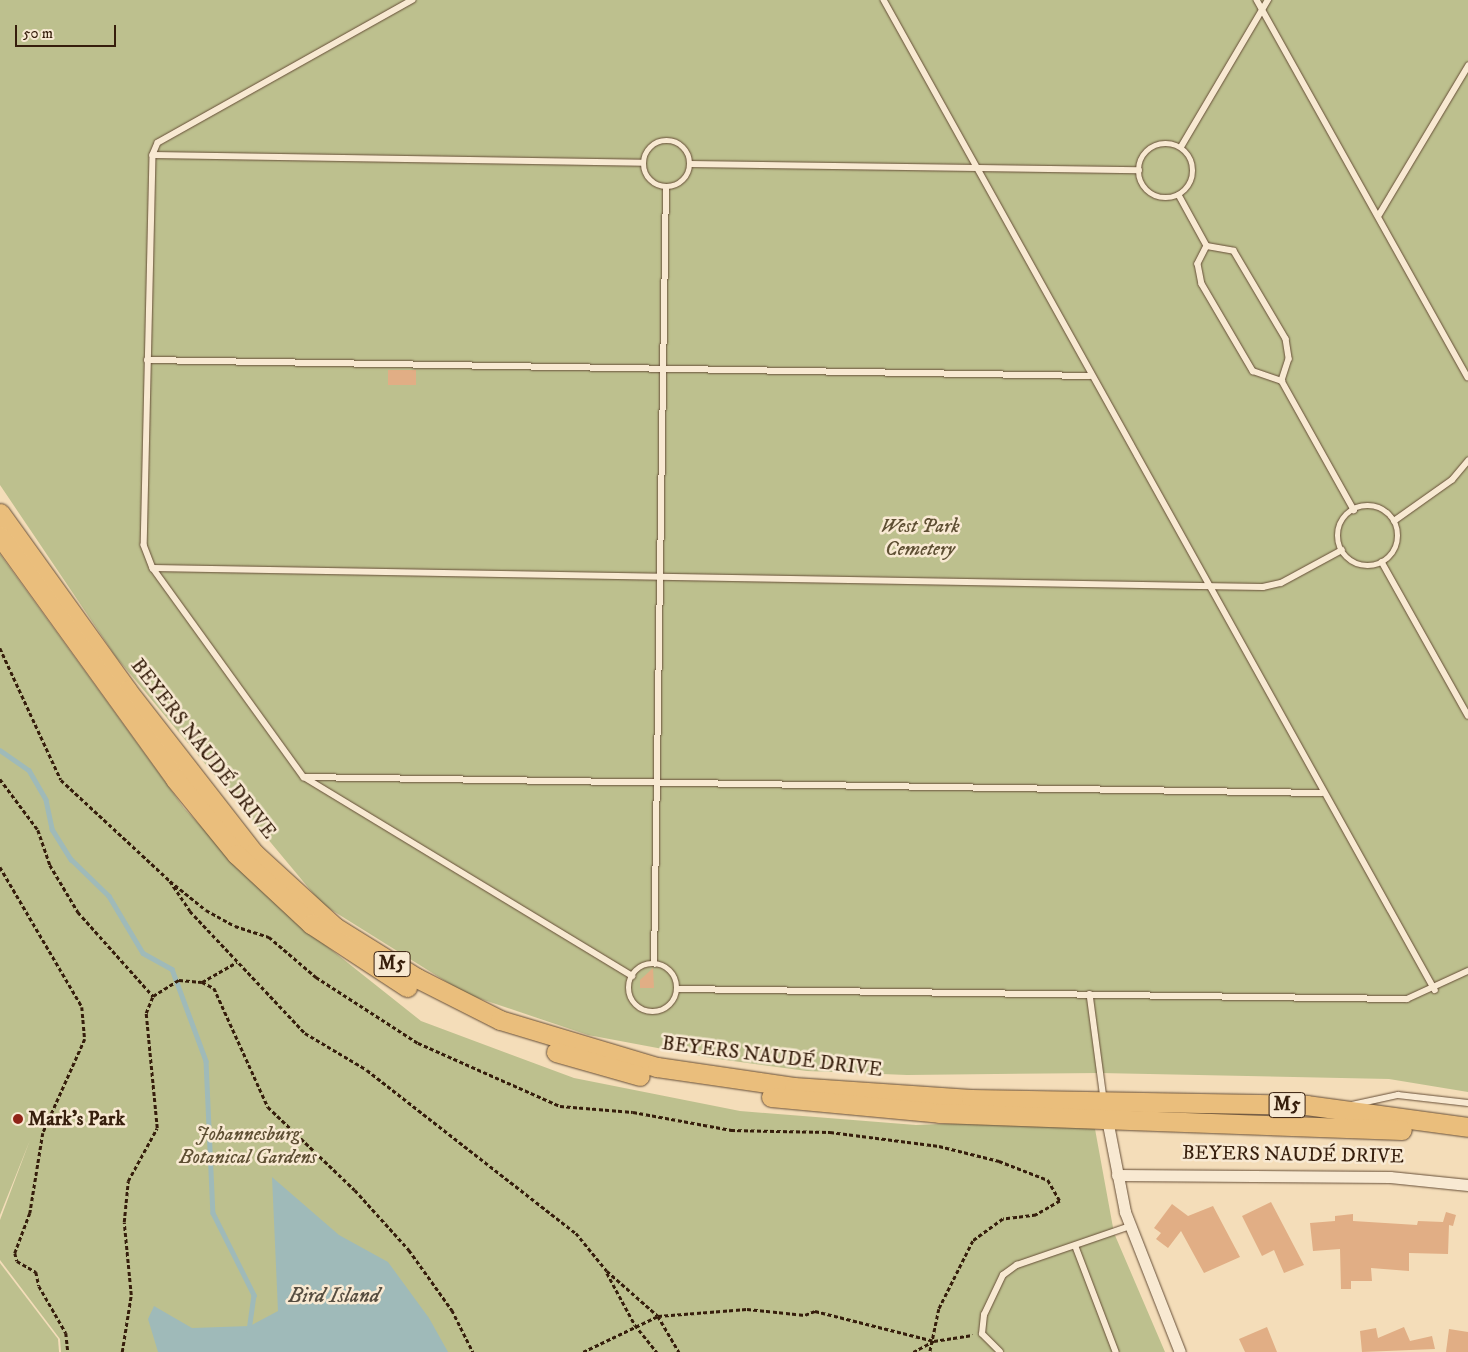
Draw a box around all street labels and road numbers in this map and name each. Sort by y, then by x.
street label: BEYERS NAUDÉ DRIVE [125,654,281,844]
road number: M5 [373,948,411,981]
street label: BEYERS NAUDÉ DRIVE [660,1032,884,1082]
road number: M5 [1268,1088,1306,1122]
street label: BEYERS NAUDÉ DRIVE [1182,1141,1404,1169]

